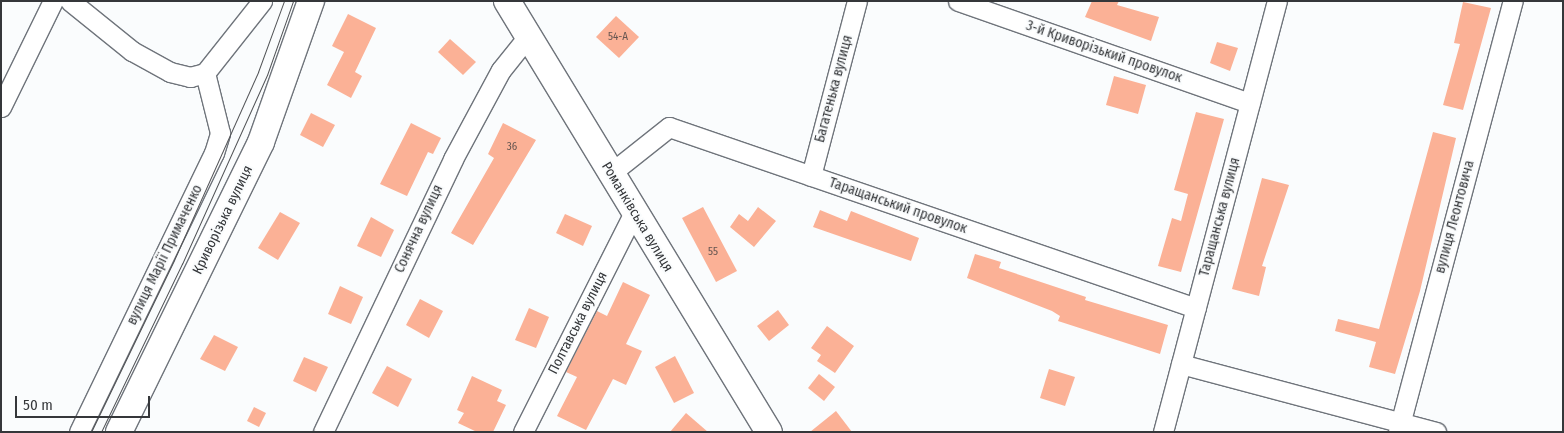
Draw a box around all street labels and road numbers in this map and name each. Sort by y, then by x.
street label: 3-й Криворізький провулок [1024,17,1184,87]
street label: Багатенька вулиця [812,34,856,144]
street label: Таращанська вулиця [1196,156,1244,278]
street label: Романківська вулиця [598,159,676,275]
street label: вулиця Леонтовича [1432,159,1478,275]
street label: Криворізька вулиця [189,163,257,277]
street label: Таращанський провулок [827,174,969,238]
street label: вулиця Марії Примаченко [124,182,206,328]
street label: Сонячна вулиця [391,182,447,276]
street label: Полтавська вулиця [545,269,611,377]

